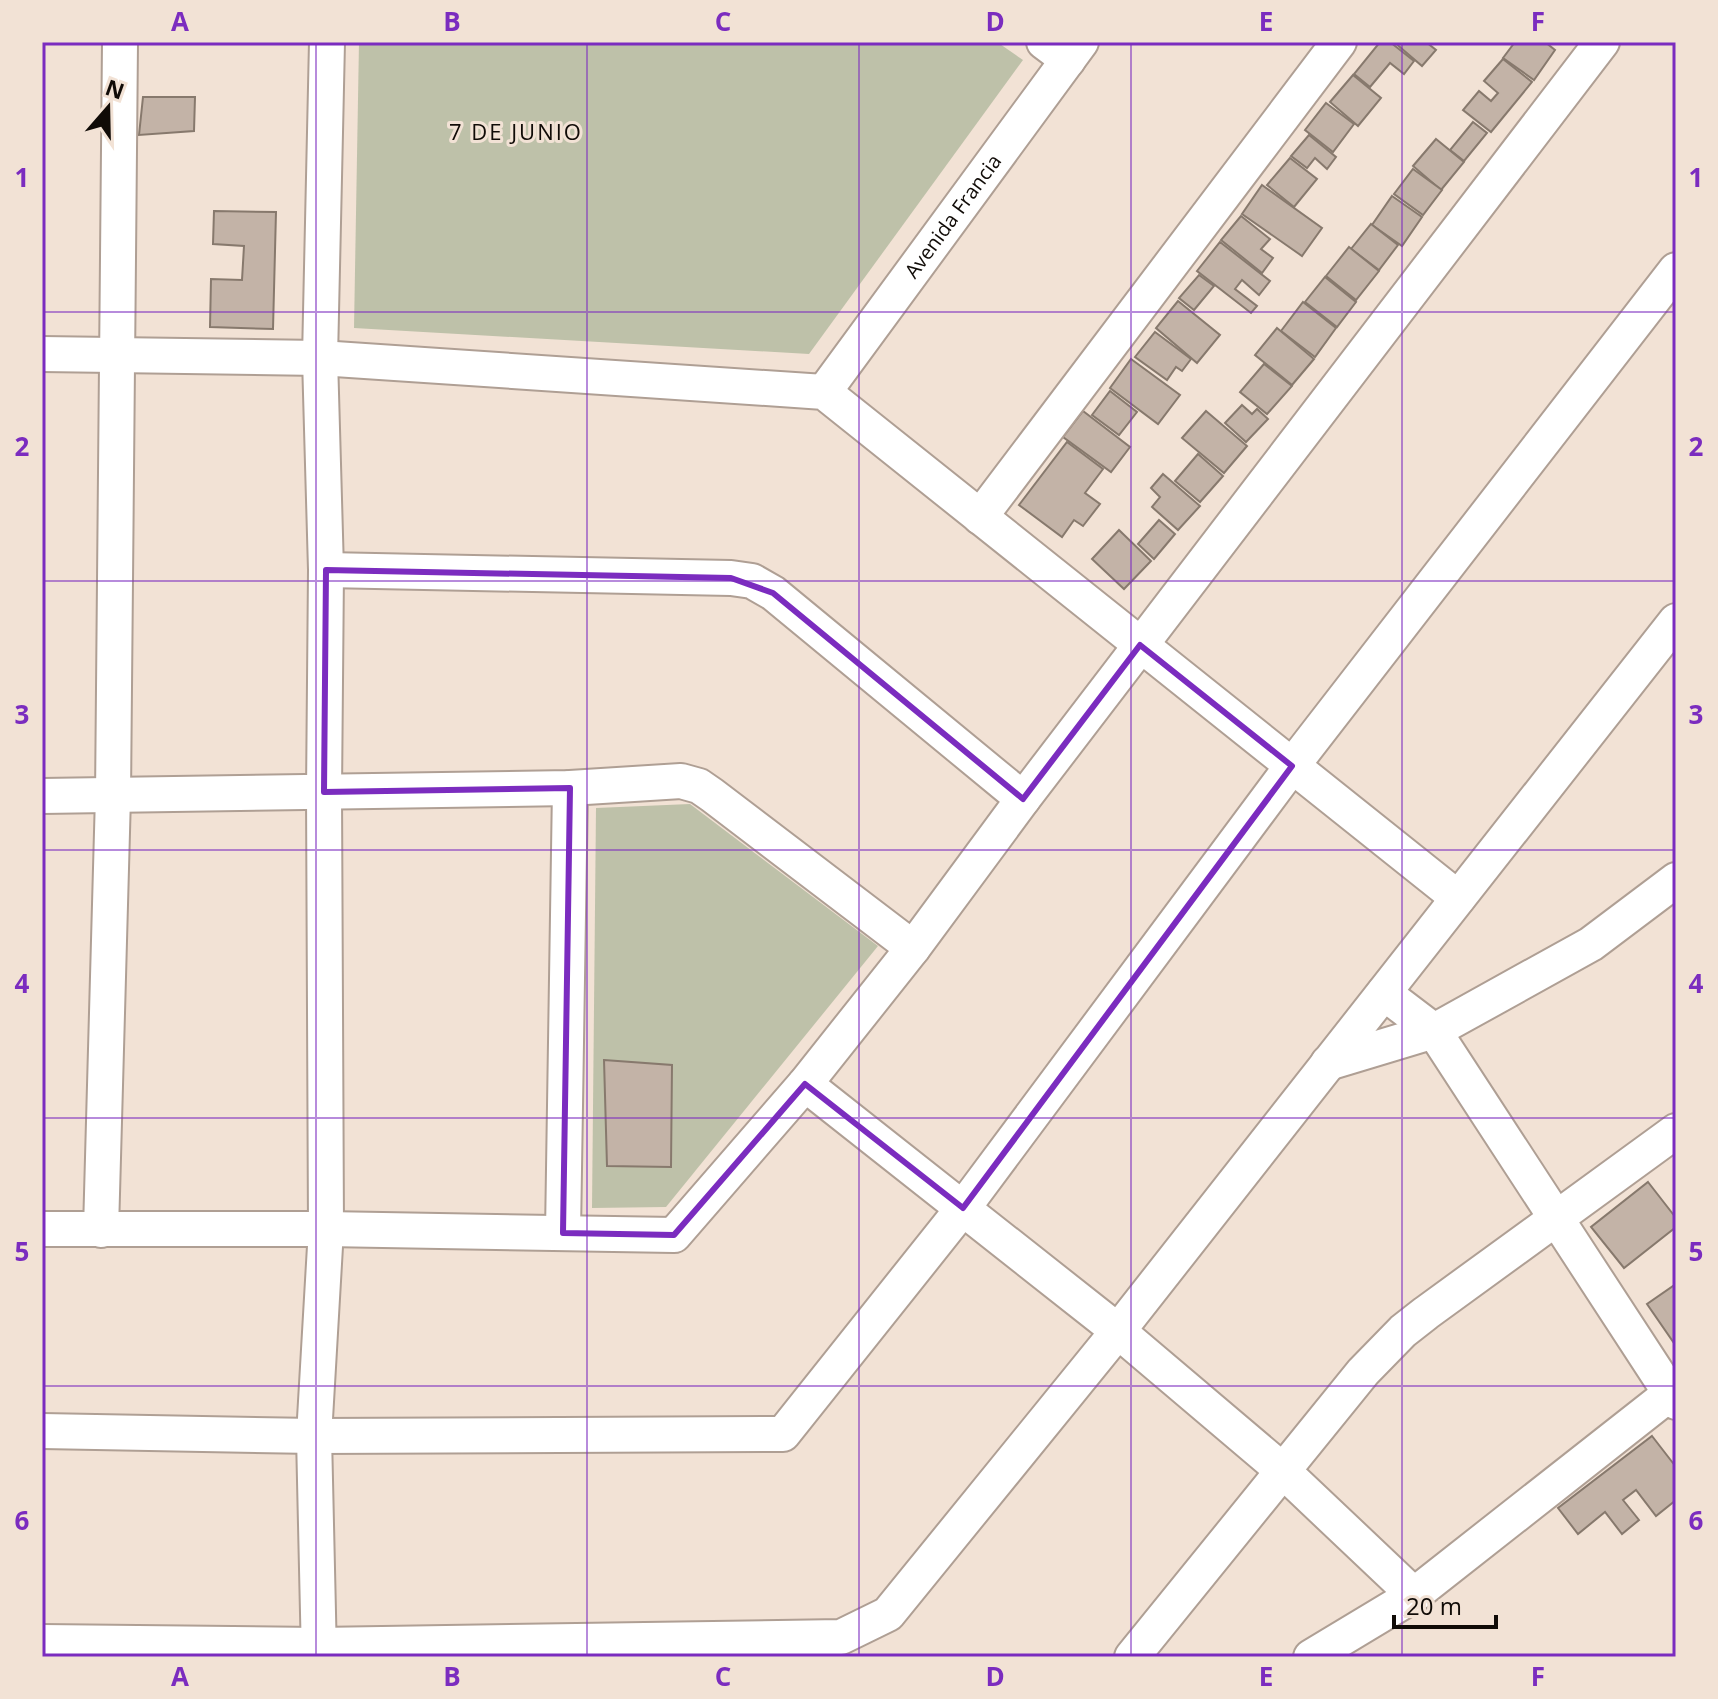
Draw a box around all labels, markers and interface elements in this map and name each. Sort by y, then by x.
text: A [171,3,189,39]
text: B [443,3,461,39]
text: C [715,3,731,39]
text: D [985,3,1005,39]
text: E [1259,3,1273,39]
text: F [1531,3,1545,39]
north arrow [68,68,148,148]
text: N [102,71,129,105]
district label: 7 DE JUNIO [449,116,583,146]
street label: Avenida Francia [898,149,1007,283]
text: 1 [15,159,29,195]
text: 1 [1689,159,1703,195]
text: 2 [15,428,30,464]
text: 2 [1689,428,1704,464]
text: 3 [15,696,29,732]
text: 3 [1689,696,1703,732]
text: 4 [15,965,30,1001]
text: 4 [1689,965,1704,1001]
text: 5 [15,1233,29,1269]
text: 5 [1689,1233,1703,1269]
text: 6 [15,1502,30,1538]
text: 6 [1689,1502,1704,1538]
scale bar [1394,1579,1496,1629]
text: 20 m [1406,1589,1462,1622]
text: A [171,1658,189,1694]
text: B [443,1658,461,1694]
text: C [715,1658,731,1694]
text: D [985,1658,1005,1694]
text: E [1259,1658,1273,1694]
text: F [1531,1658,1545,1694]

